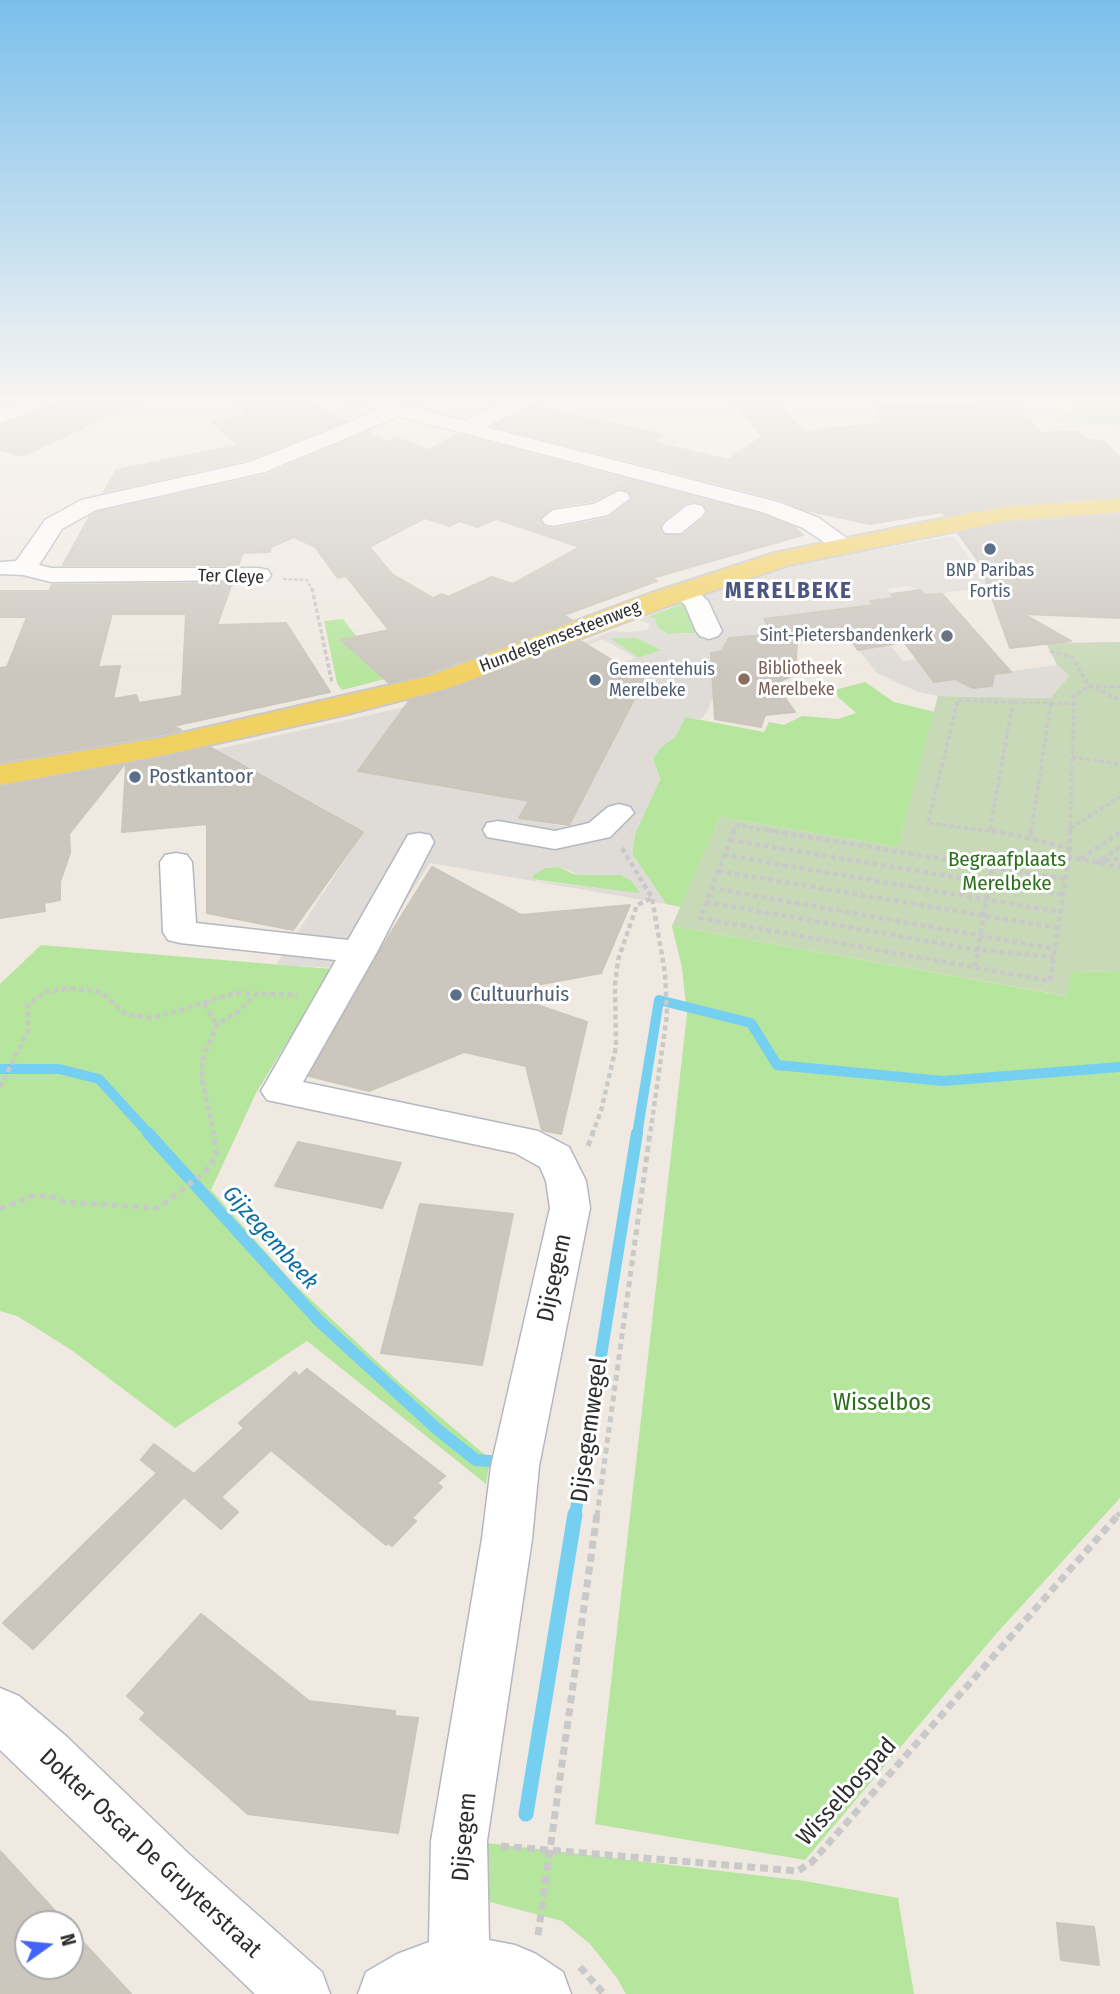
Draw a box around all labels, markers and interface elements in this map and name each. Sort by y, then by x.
marker: BNP Paribas Fortis [982,541,998,557]
place label: BNP Paribas Fortis [946,560,1034,602]
street label: Ter Cleye [198,565,264,589]
district label: MERELBEKE [726,578,852,606]
street label: Hundelgemsesteenweg [477,596,643,678]
place label: Sint-Pietersbandenkerk [760,625,933,647]
marker: Sint-Pietersbandenkerk [939,628,955,644]
place label: Bibliotheek Merelbeke [758,658,842,700]
place label: Gemeentehuis Merelbeke [609,659,715,702]
marker: Bibliotheek Merelbeke [736,671,752,687]
marker: Gemeentehuis Merelbeke [587,672,603,688]
place label: Postkantoor [149,764,253,790]
marker: Postkantoor [127,769,143,785]
park label: Begraafplaats Merelbeke [948,847,1066,897]
place label: Cultuurhuis [470,982,569,1008]
marker: Cultuurhuis [448,987,464,1003]
water label: Gijzegembeek [216,1180,324,1296]
street label: Dijsegem [532,1231,578,1325]
street label: Dijsegemwegel [566,1356,614,1504]
park label: Wisselbos [833,1389,931,1417]
street label: Wisselbospad [791,1732,903,1852]
street label: Dokter Oscar De Gruyterstraat [33,1743,267,1965]
street label: Dijsegem [447,1791,483,1883]
north arrow [14,1910,84,1980]
text: N [55,1931,80,1948]

